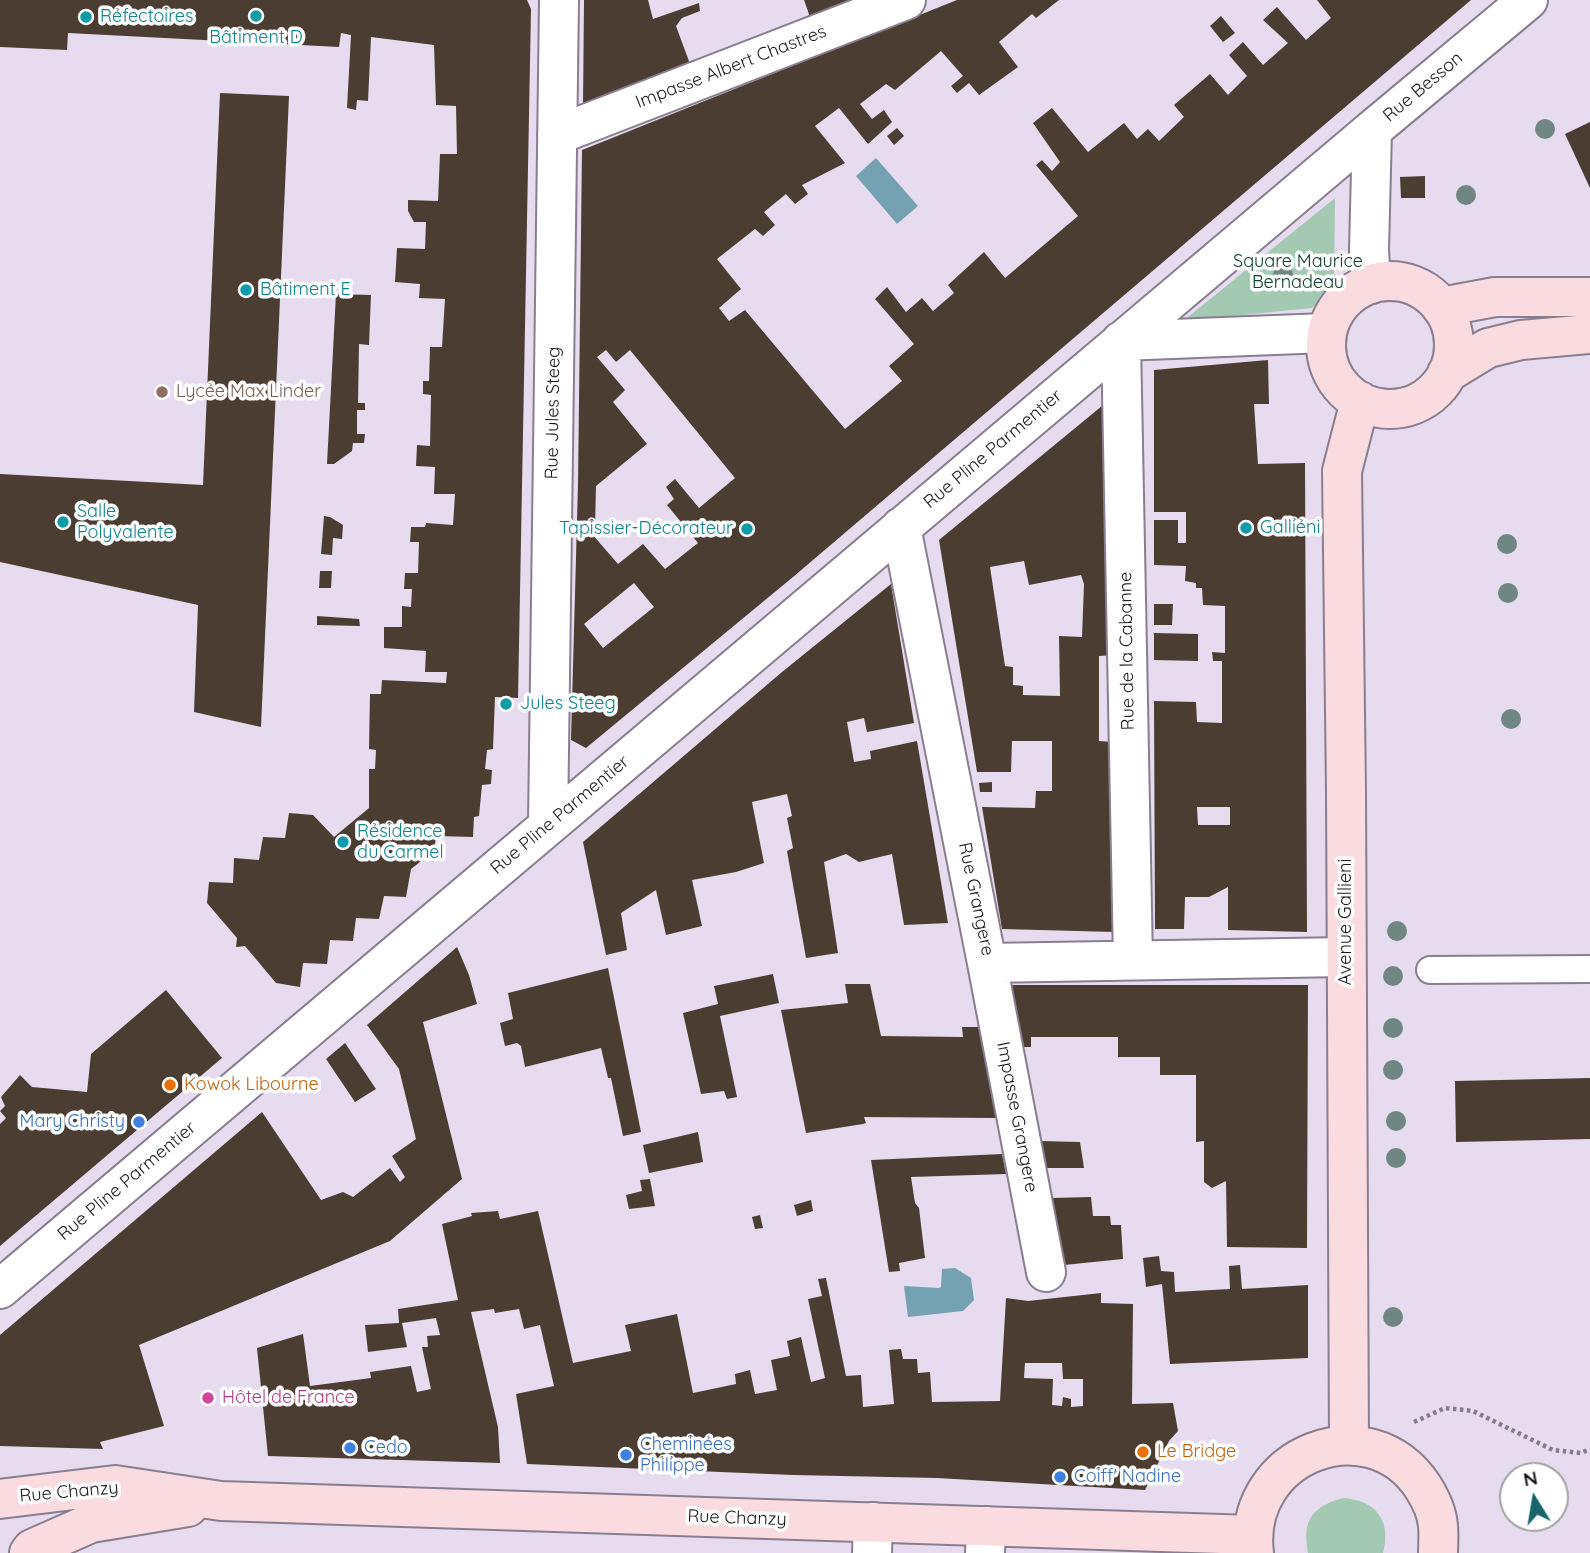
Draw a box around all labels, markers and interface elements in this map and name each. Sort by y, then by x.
place label: Réfectoires [100,6,193,28]
marker: Bâtiment D [248,8,264,24]
marker: Réfectoires [78,9,94,25]
street label: Impasse Albert Chastres [633,21,829,113]
place label: Bâtiment D [209,27,303,49]
street label: Rue Besson [1379,47,1467,127]
park label: Square Maurice Bernadeau [1233,251,1363,294]
place label: Bâtiment E [260,279,351,301]
marker: Bâtiment E [238,282,254,298]
street label: Rue Jules Steeg [541,346,565,480]
place label: Lycée Max Linder [176,381,321,403]
marker: Lycée Max Linder [154,384,170,400]
street label: Rue Pline Parmentier [919,385,1067,513]
place label: Salle Polyvalente [77,501,174,544]
marker: Salle Polyvalente [55,514,71,530]
place label: Galliéni [1260,517,1320,539]
place label: Tapissier-Décorateur [559,518,733,540]
marker: Galliéni [1238,520,1254,536]
marker: Tapissier-Décorateur [739,521,755,537]
street label: Rue de la Cabanne [1115,572,1139,730]
place label: Jules Steeg [520,693,616,715]
marker: Jules Steeg [498,696,514,712]
street label: Rue Pline Parmentier [486,751,634,879]
place label: Résidence du Carmel [357,821,444,864]
marker: Résidence du Carmel [335,834,351,850]
street label: Rue Grangere [953,840,999,958]
street label: Avenue Gallieni [1335,859,1357,985]
street label: Impasse Grangere [992,1040,1042,1194]
place label: Kowok Libourne [184,1074,319,1096]
marker: Kowok Libourne [162,1077,178,1093]
place label: Mary Christy [20,1111,125,1133]
marker: Mary Christy [131,1114,147,1130]
street label: Rue Pline Parmentier [53,1117,201,1245]
place label: Hôtel de France [222,1387,355,1409]
marker: Hôtel de France [200,1390,216,1406]
place label: Cheminées Philippe [640,1434,732,1476]
place label: Cedo [364,1437,408,1459]
marker: Cedo [342,1440,358,1456]
place label: Le Bridge [1157,1441,1236,1463]
marker: Le Bridge [1135,1444,1151,1460]
marker: Cheminées Philippe [618,1447,634,1463]
north arrow [1499,1462,1569,1532]
text: N [1521,1465,1540,1491]
place label: Coiff' Nadine [1074,1466,1181,1488]
marker: Coiff' Nadine [1052,1469,1068,1485]
street label: Rue Chanzy [19,1477,119,1507]
street label: Rue Chanzy [687,1505,787,1531]

